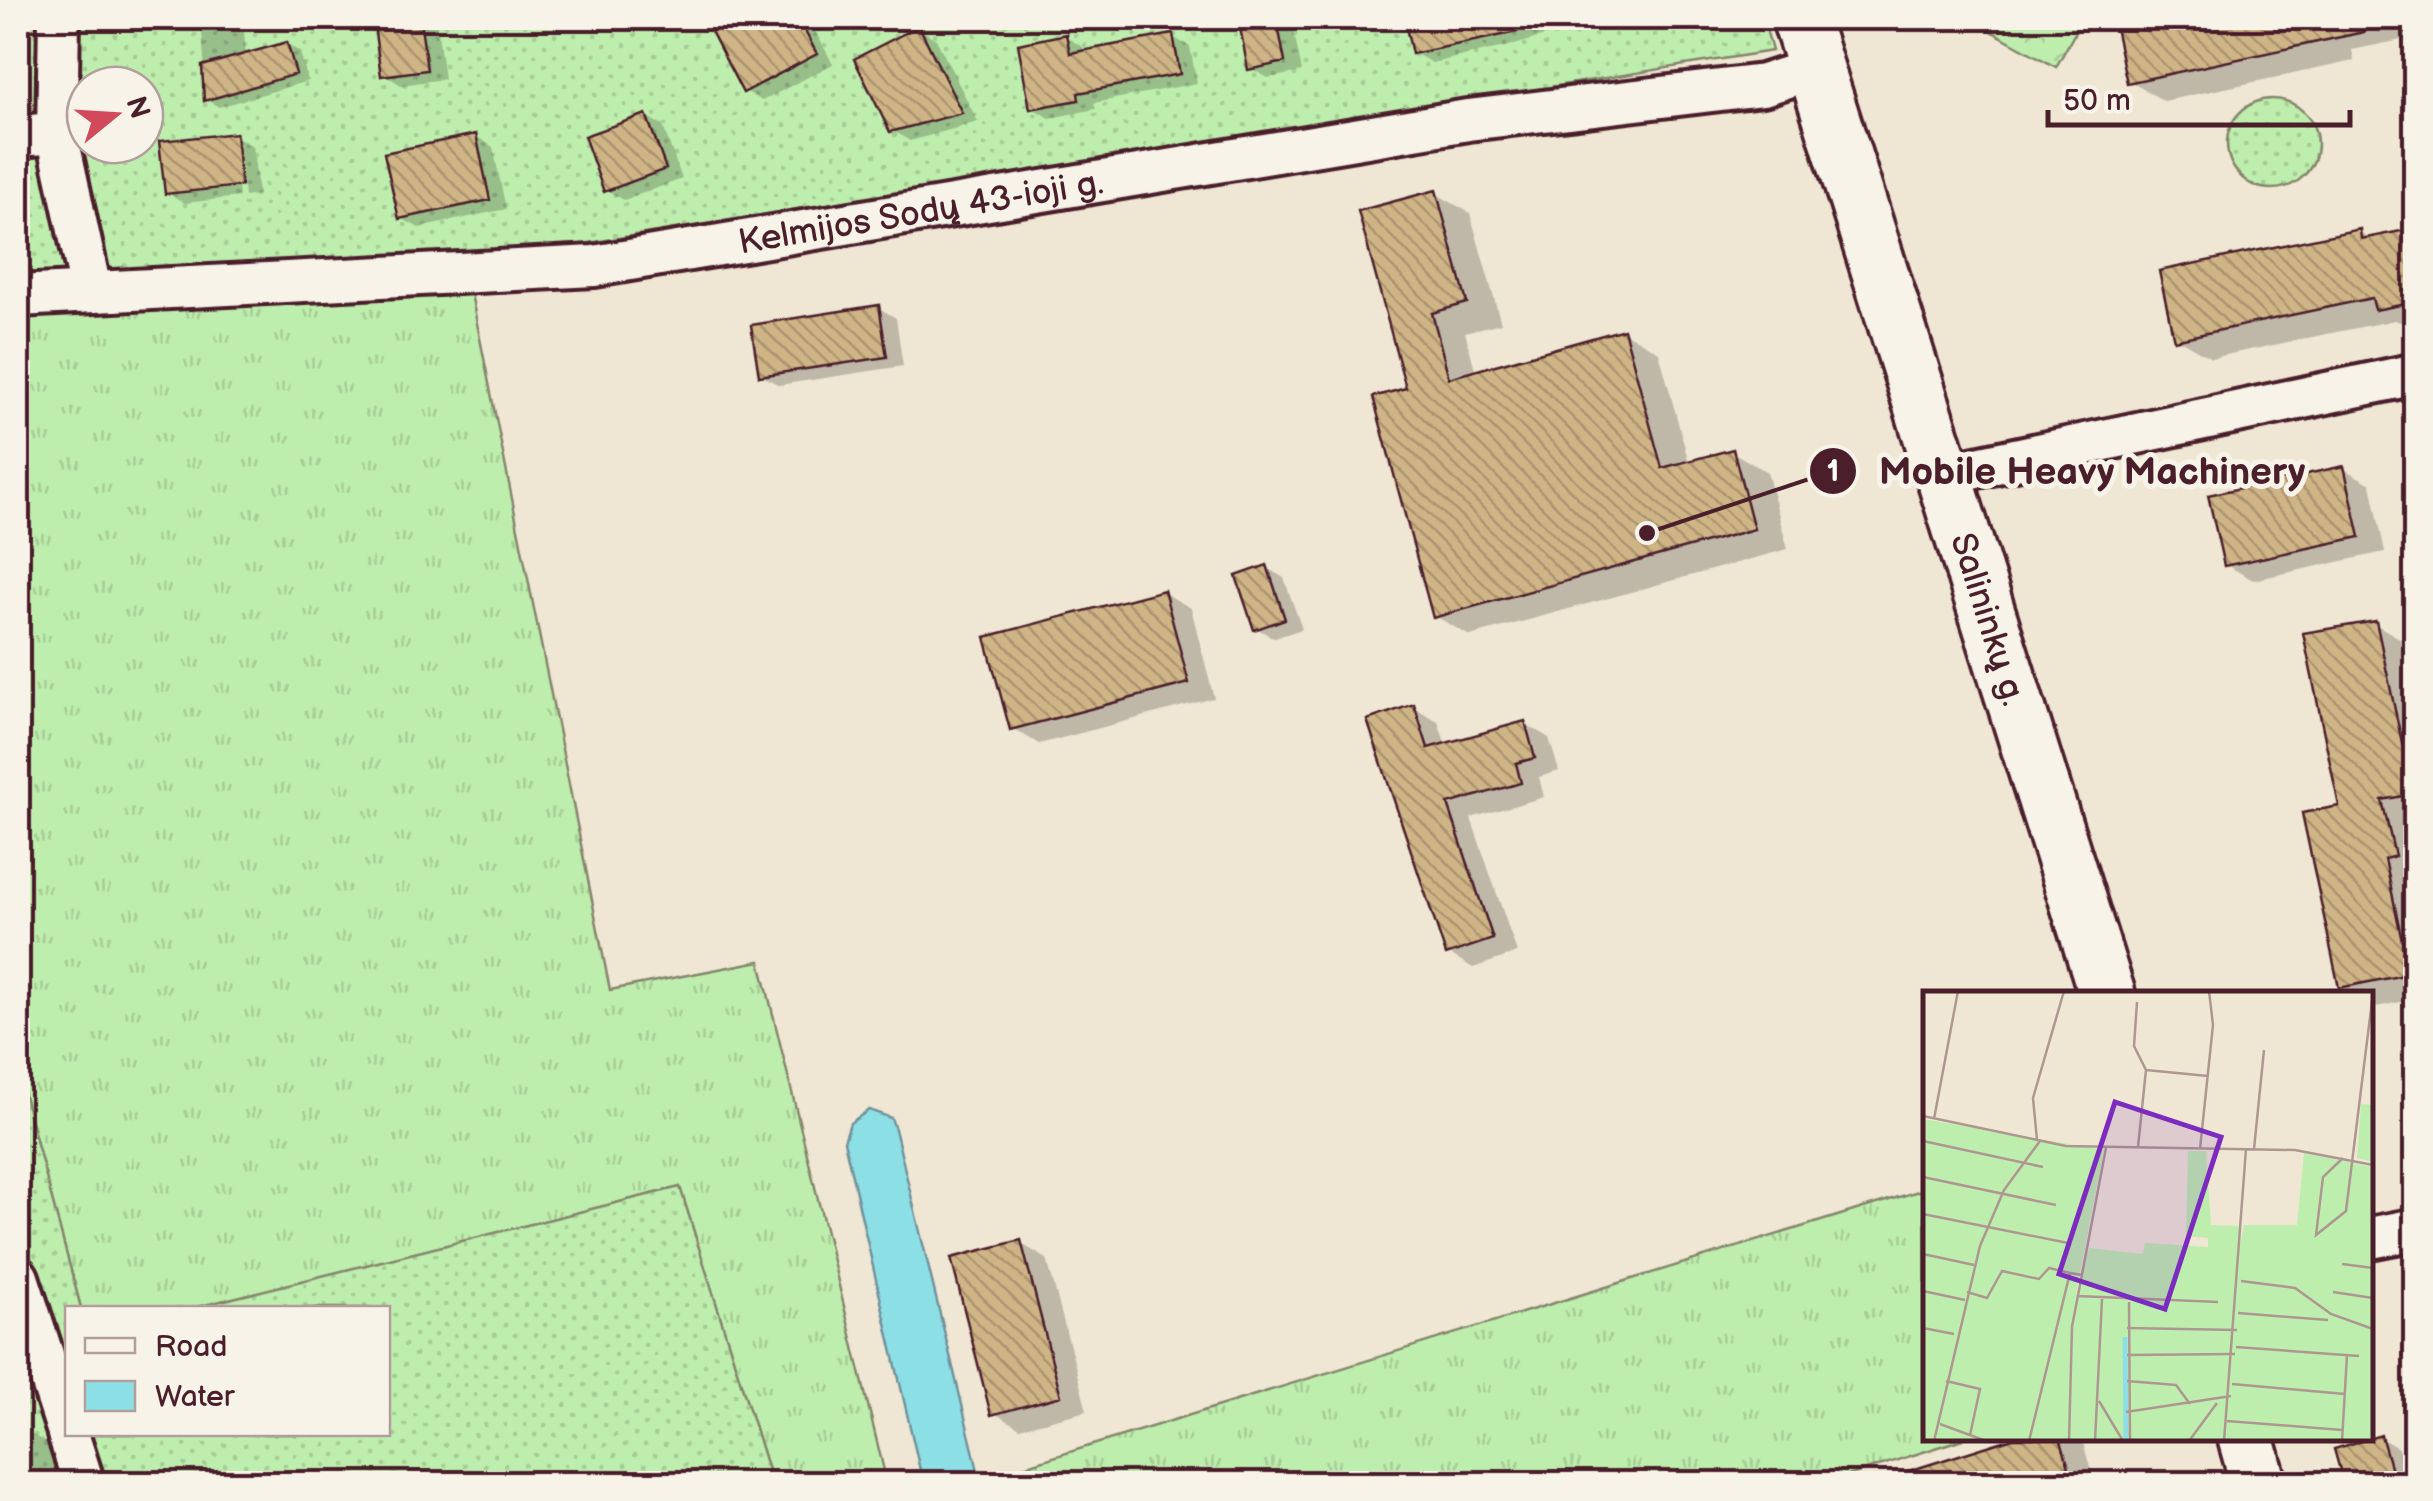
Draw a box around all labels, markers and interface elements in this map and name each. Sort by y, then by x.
north arrow [65,65,165,165]
scale bar [2048,65,2350,127]
text: 50 m [2063,83,2131,119]
text: N [118,93,156,123]
street label: Kelmijos Sodų 43-ioji g. [735,161,1107,265]
callout: Mobile Heavy Machinery [1808,437,2326,505]
text: Mobile Heavy Machinery [1879,450,2306,495]
text: 1 [1827,454,1839,490]
street label: Salininkų g. [1940,528,2035,711]
inset map [1923,991,2373,1441]
legend [65,1306,390,1436]
text: Road [155,1329,228,1365]
text: Water [155,1379,236,1415]

